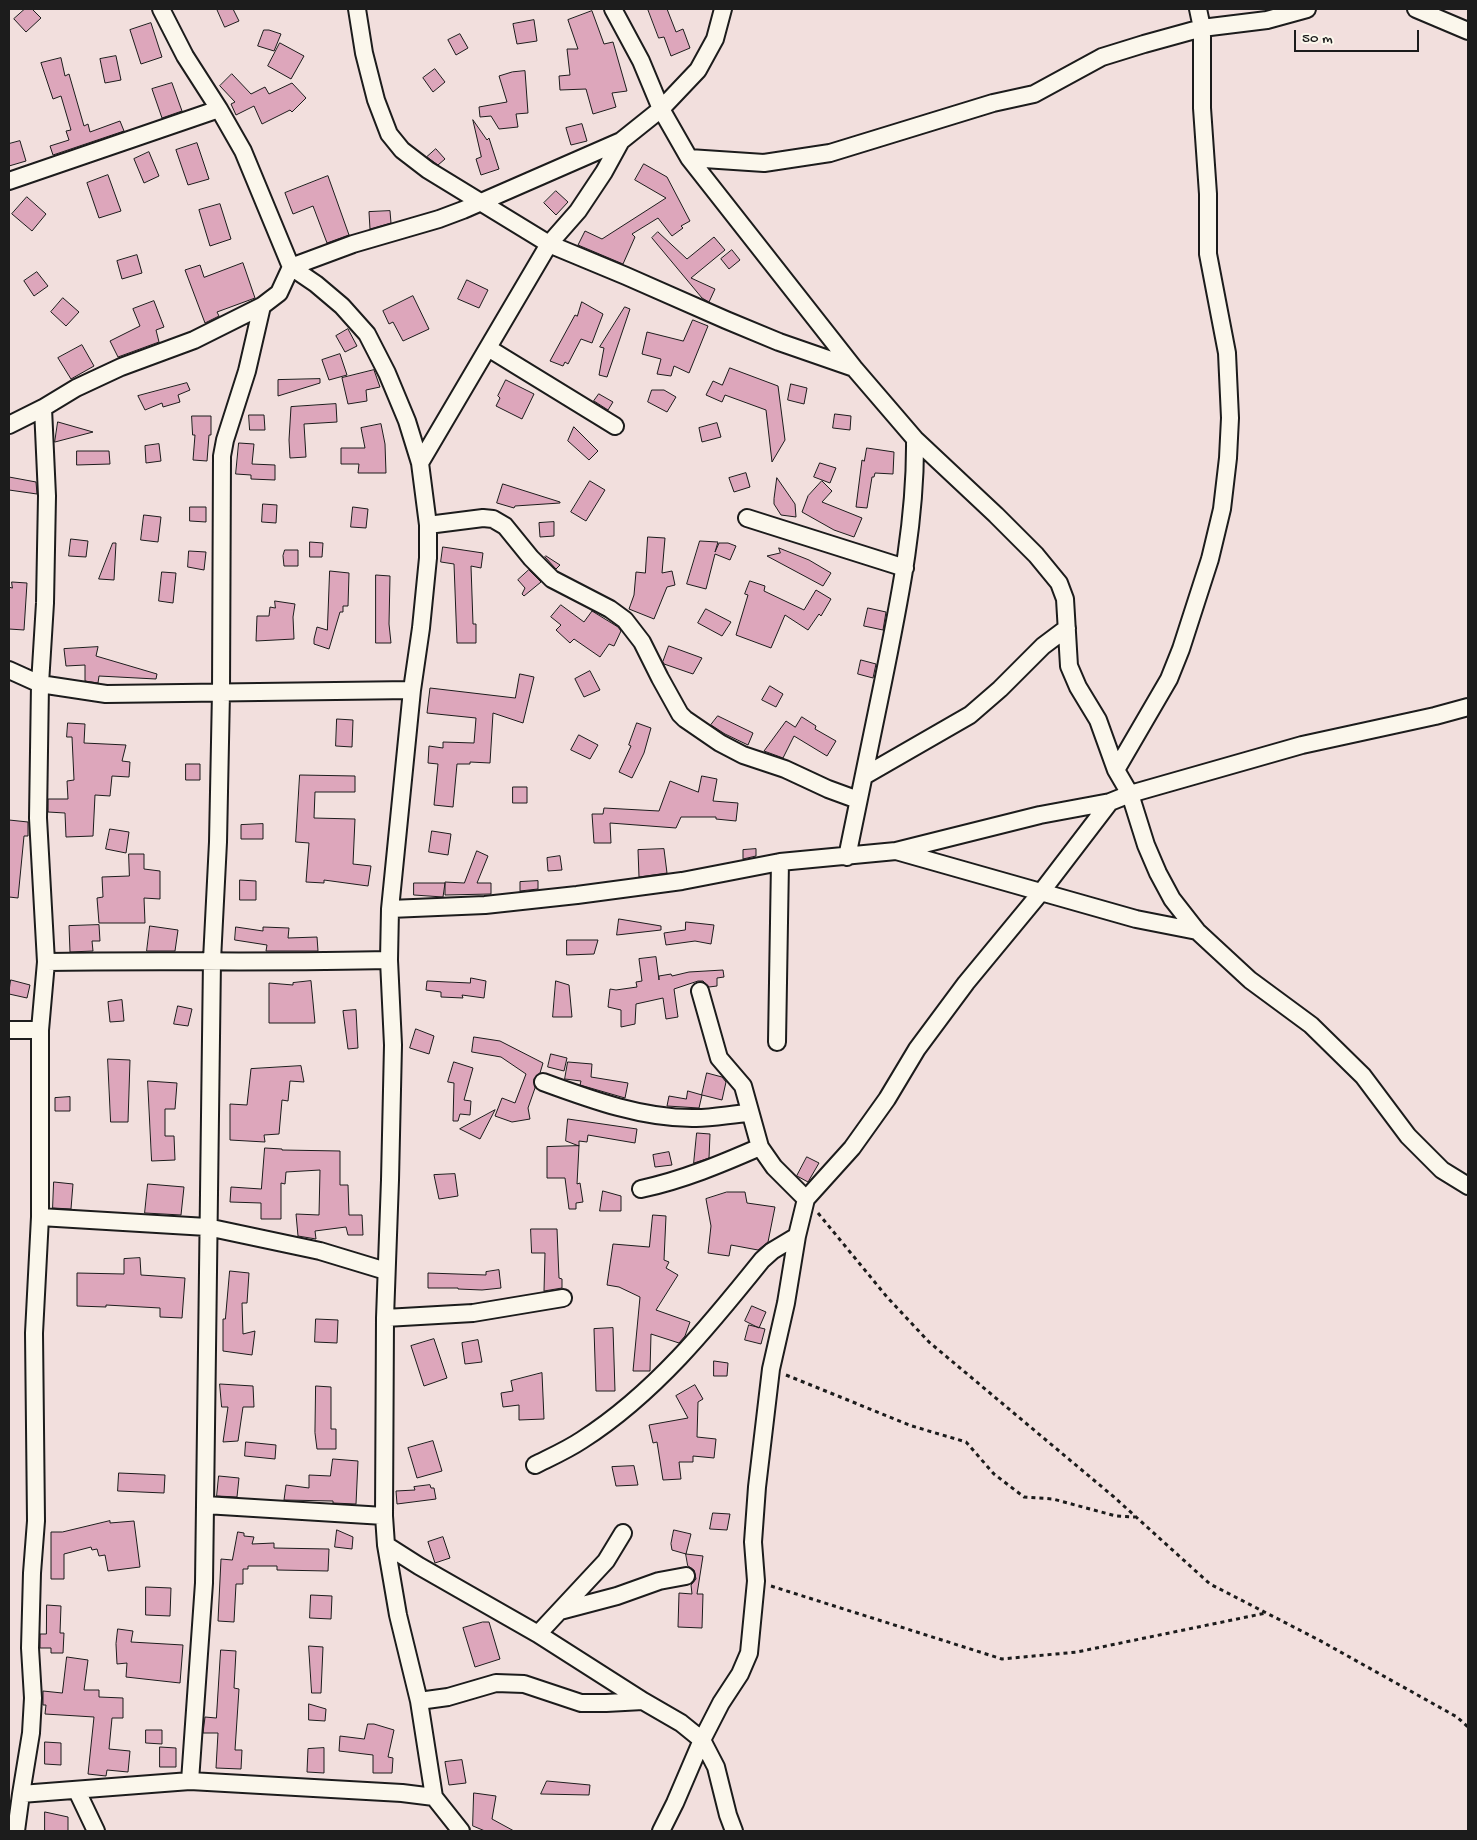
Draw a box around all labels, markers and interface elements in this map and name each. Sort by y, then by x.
scale bar [1297,20,1422,52]
text: 50 m [1302,30,1333,48]

